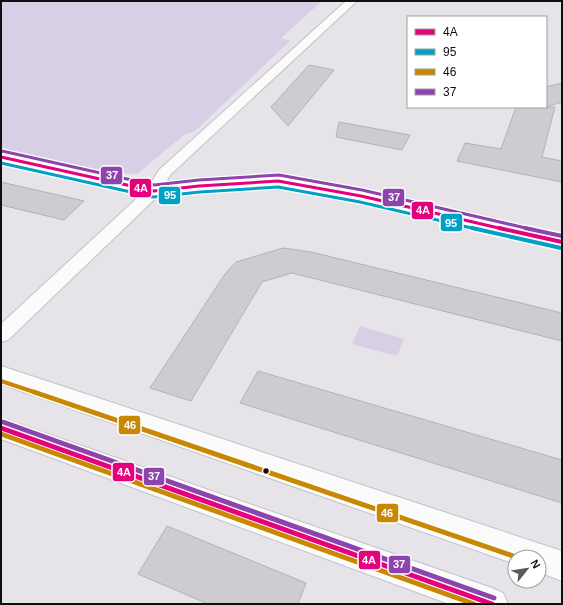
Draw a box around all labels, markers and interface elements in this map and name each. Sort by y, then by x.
legend [407,16,547,108]
text: 4А [443,25,458,39]
text: 95 [443,45,457,59]
text: 46 [443,65,457,79]
text: 37 [443,85,457,99]
line badge: 37 [100,166,123,185]
text: 37 [106,169,118,181]
line badge: 4А [129,178,152,198]
text: 4А [134,182,148,194]
line badge: 95 [158,186,181,205]
line badge: 37 [382,188,405,207]
text: 95 [164,189,176,201]
text: 37 [388,191,400,203]
line badge: 4А [411,201,434,220]
text: 4А [416,204,430,216]
line badge: 95 [440,213,463,232]
text: 95 [445,217,457,229]
line badge: 46 [118,415,141,435]
text: 46 [124,419,136,431]
line badge: 4А [112,462,135,482]
text: 4А [117,466,131,478]
unlabelled marker [261,466,271,476]
line badge: 37 [143,467,165,486]
text: 37 [148,470,160,482]
line badge: 46 [376,503,399,523]
text: 46 [381,507,393,519]
north arrow [507,549,547,589]
line badge: 4А [358,550,381,570]
text: 4А [362,554,376,566]
line badge: 37 [388,555,411,574]
text: 37 [393,558,405,570]
text: N [528,558,543,570]

